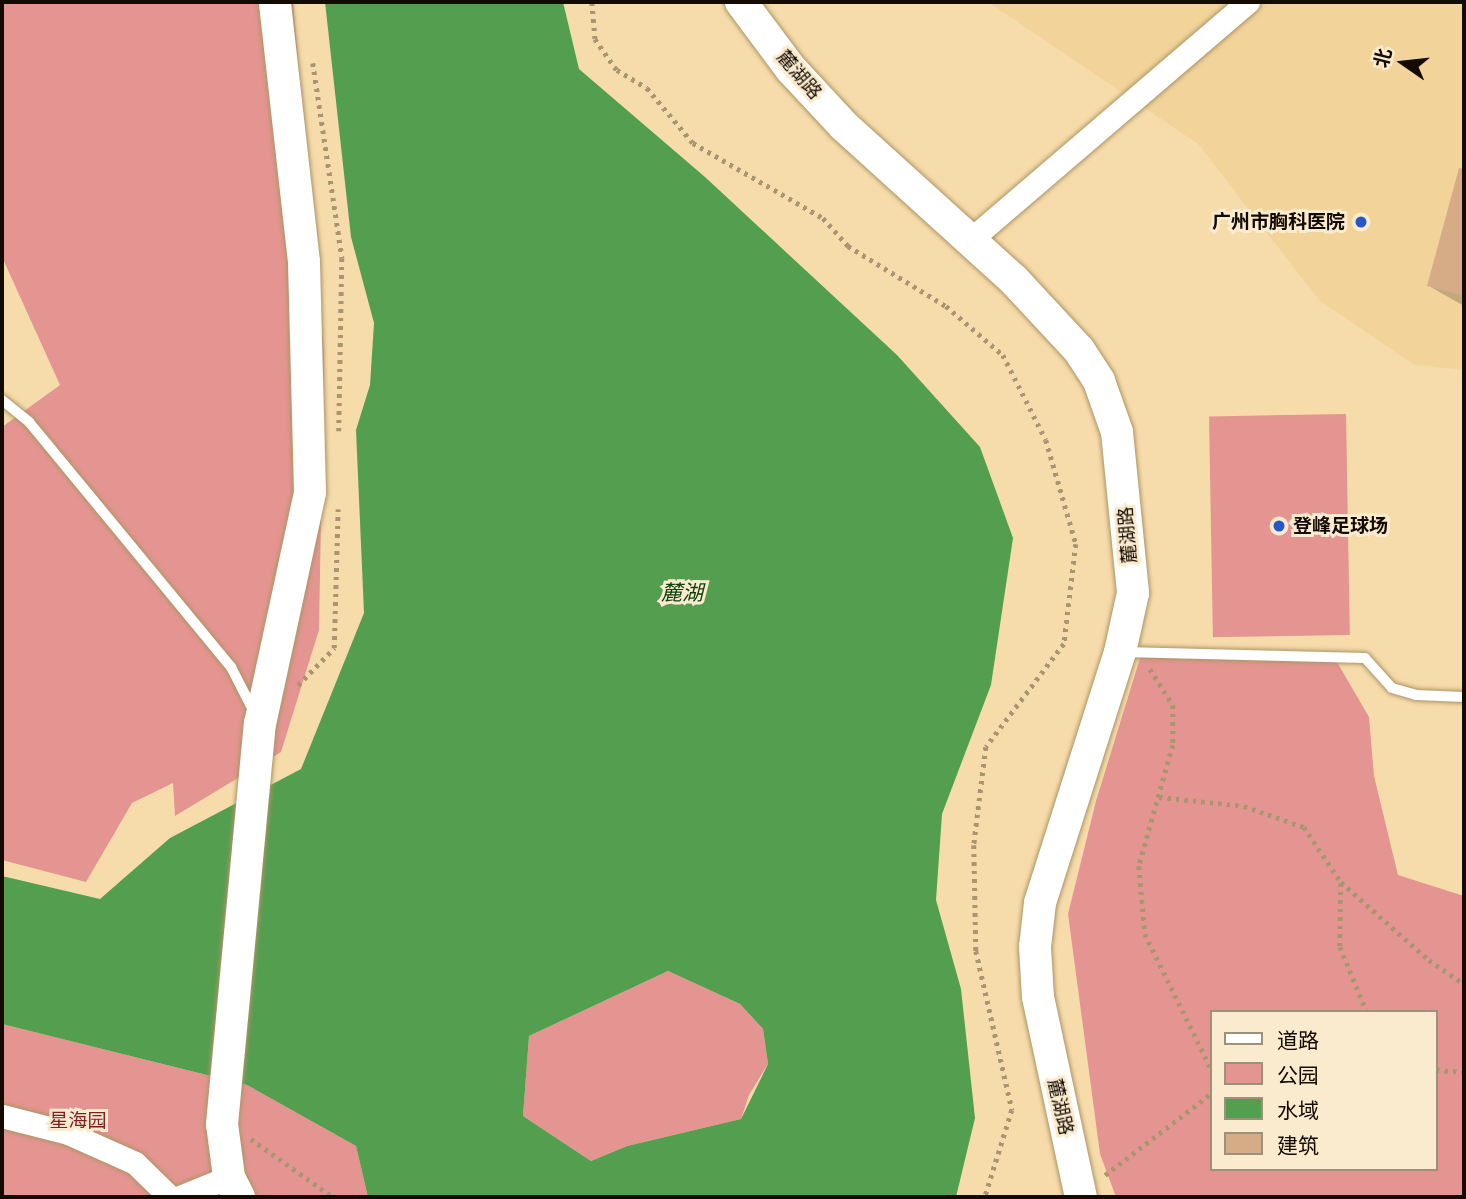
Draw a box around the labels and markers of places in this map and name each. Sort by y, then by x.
place label: 广州市胸科医院 [1212,211,1345,233]
marker: 广州市胸科医院 [1351,212,1371,232]
place label: 登峰足球场 [1293,515,1388,537]
marker: 登峰足球场 [1271,518,1287,534]

